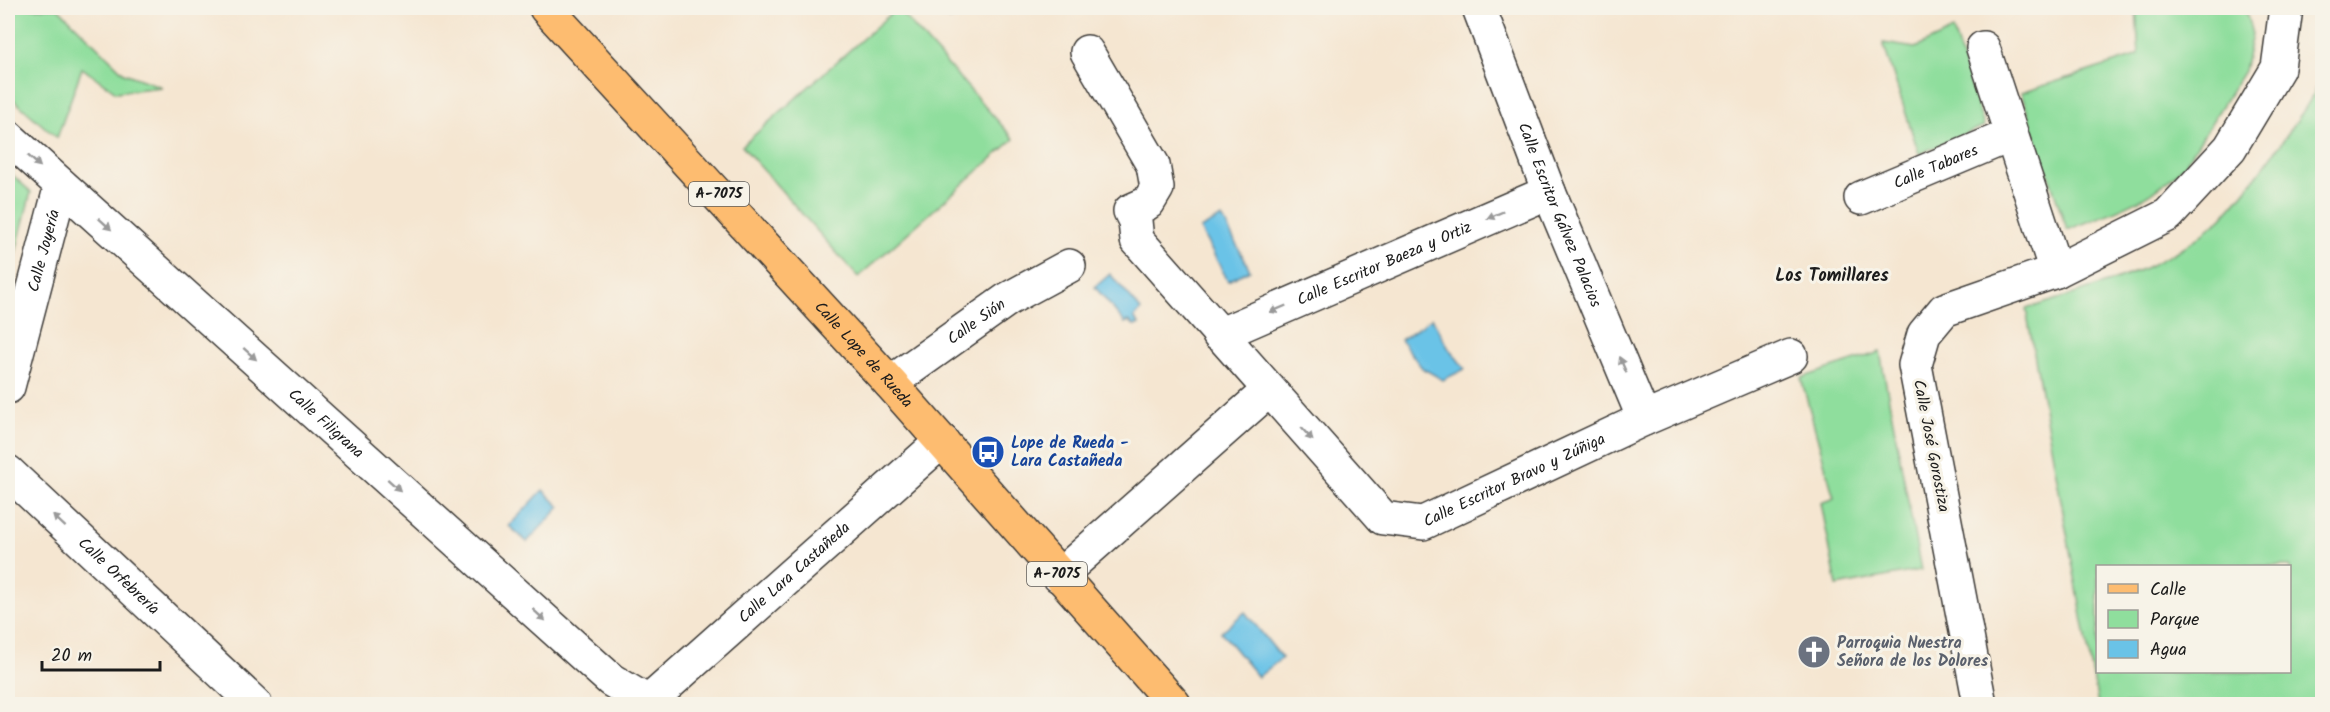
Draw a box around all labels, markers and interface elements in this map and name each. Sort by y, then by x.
street label: Calle Escritor Gálvez Palacios [1511,119,1608,311]
street label: Calle Tabares [1889,138,1982,196]
one-way arrow [27,154,42,168]
road number: A-7075 [689,182,749,206]
street label: Calle Joyería [21,206,67,295]
one-way arrow [1486,210,1504,220]
street label: Calle Escritor Baeza y Ortiz [1293,215,1475,312]
one-way arrow [97,217,112,231]
district label: Los Tomillares [1775,262,1889,291]
street label: Calle Sión [942,292,1011,351]
street label: Calle Lope de Rueda [808,295,919,414]
one-way arrow [1269,305,1287,315]
one-way arrow [242,347,257,361]
one-way arrow [1618,356,1627,374]
street label: Calle José Gorostiza [1906,378,1956,514]
street label: Calle Filigrana [282,382,370,464]
street label: Calle Escritor Bravo y Zúñiga [1419,426,1609,534]
one-way arrow [1300,427,1314,442]
place label: Lope de Rueda - Lara Castañeda [1011,431,1129,474]
bus stop icon: Lope de Rueda - Lara Castañeda [970,434,1006,470]
one-way arrow [387,478,402,492]
one-way arrow [52,514,67,528]
street label: Calle Lara Castañeda [732,516,856,629]
street label: Calle Orfebrería [72,531,165,621]
road number: A-7075 [1027,562,1087,586]
legend [2096,565,2291,673]
text: Calle [2150,576,2186,605]
text: Parque [2150,606,2199,635]
one-way arrow [532,608,546,622]
place label: Parroquia Nuestra Señora de los Dolores [1837,631,1989,674]
scale bar [42,634,160,672]
church icon: Parroquia Nuestra Señora de los Dolores [1796,634,1832,670]
text: Agua [2150,636,2187,665]
text: 20 m [51,642,92,671]

